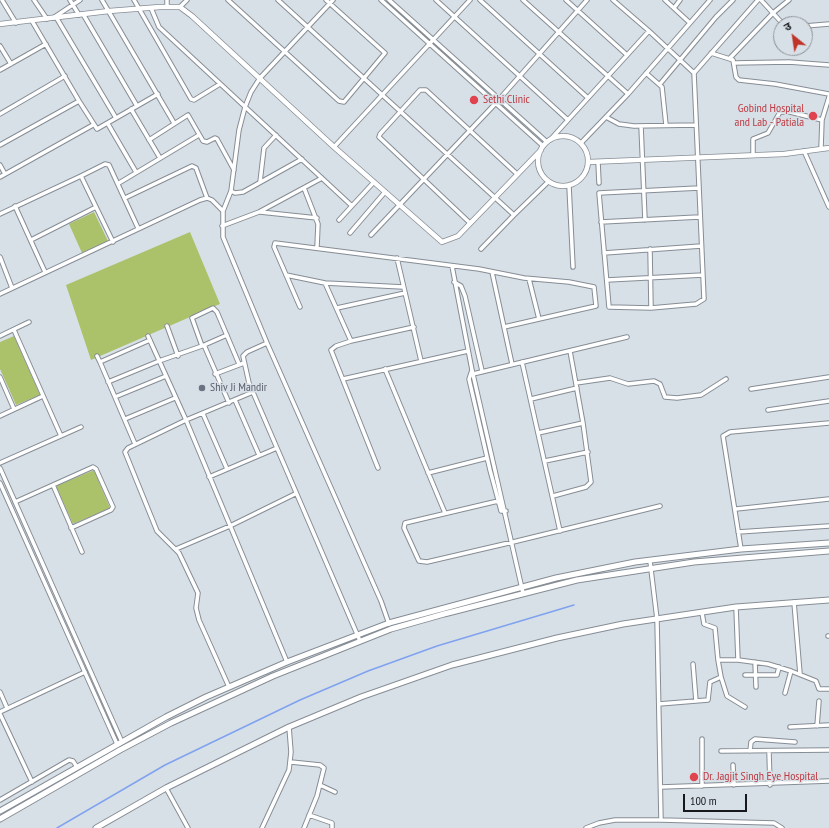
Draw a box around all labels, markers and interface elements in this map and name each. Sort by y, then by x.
north arrow [773,16,813,56]
text: उ [781,19,794,34]
place label: Sethi Clinic [483,93,530,107]
marker: Sethi Clinic [468,94,480,106]
place label: Gobind Hospital and Lab - Patiala [735,102,804,130]
marker: Gobind Hospital and Lab - Patiala [807,110,819,122]
place label: Shiv Ji Mandir [210,381,267,395]
marker: Shiv Ji Mandir [197,383,207,393]
place label: Dr. Jagjit Singh Eye Hospital [703,770,818,784]
marker: Dr. Jagjit Singh Eye Hospital [688,771,700,783]
scale bar [685,786,749,812]
text: 100 m [690,793,717,808]

